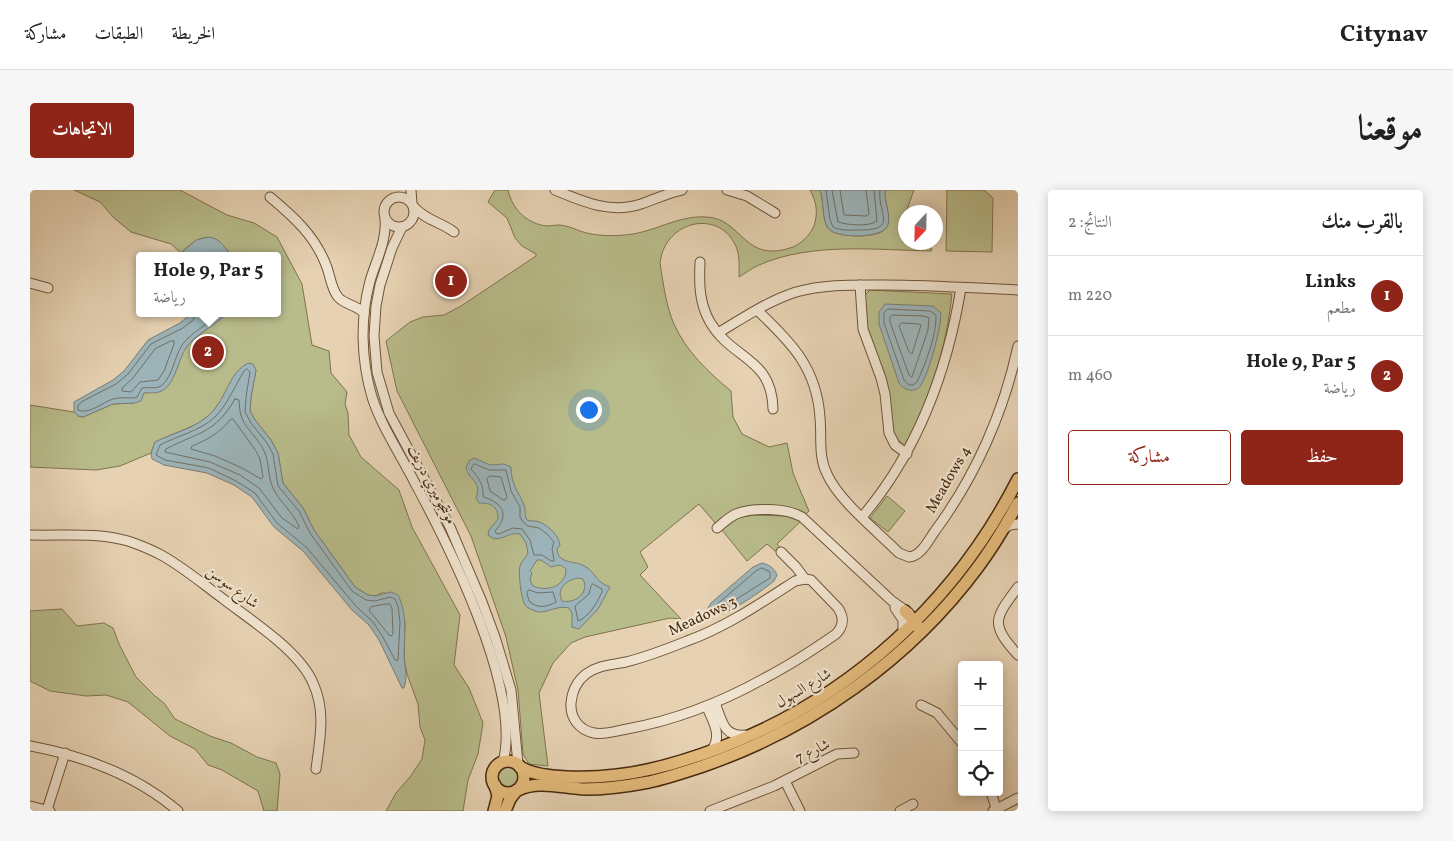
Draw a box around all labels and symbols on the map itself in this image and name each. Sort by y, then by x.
north arrow [898,205,943,250]
pin: 1 [435,262,467,300]
pin: 2 [192,333,224,371]
your location [576,397,602,423]
street label: مونتجوميري دريف [401,441,461,529]
street label: Meadows 4 [921,442,977,518]
street label: شارع سوسن [201,561,262,615]
street label: Meadows 3 [665,592,741,642]
street label: شارع السهول [772,664,836,715]
street label: شارع 7 [792,735,834,770]

